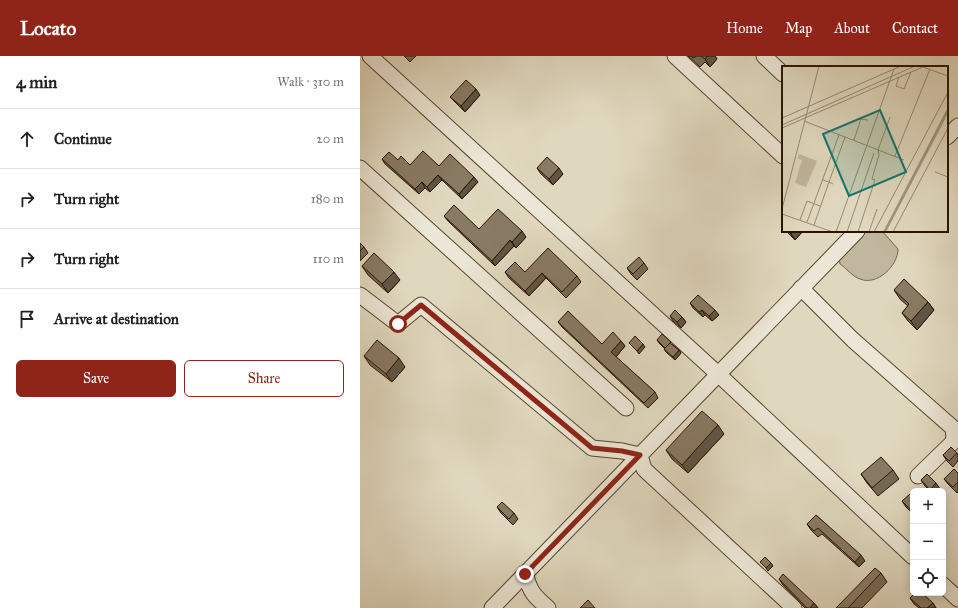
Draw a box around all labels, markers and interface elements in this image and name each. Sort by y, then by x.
text: Locato [20,17,76,40]
text: Home [726,20,763,37]
text: Map [785,20,812,37]
text: About [834,20,870,37]
text: Contact [892,20,938,37]
inset map [782,66,948,232]
text: 4 min [16,72,57,93]
text: Walk · 310 m [277,74,344,90]
icon: ahead [16,128,38,150]
text: Continue [54,130,112,148]
text: 20 m [316,131,344,147]
icon: right [16,188,38,210]
text: Turn right [54,190,119,208]
text: 180 m [311,191,344,207]
icon: right [16,248,38,270]
text: Turn right [54,250,119,268]
text: 110 m [312,251,344,267]
icon: arrive [16,308,38,330]
text: Arrive at destination [54,310,179,328]
route start [389,315,407,333]
button: Save [16,360,176,397]
button: Share [184,360,344,397]
map controls [910,488,946,596]
button: + [910,488,946,524]
button: − [910,524,946,560]
button: locate [910,560,946,596]
route end [516,565,534,583]

